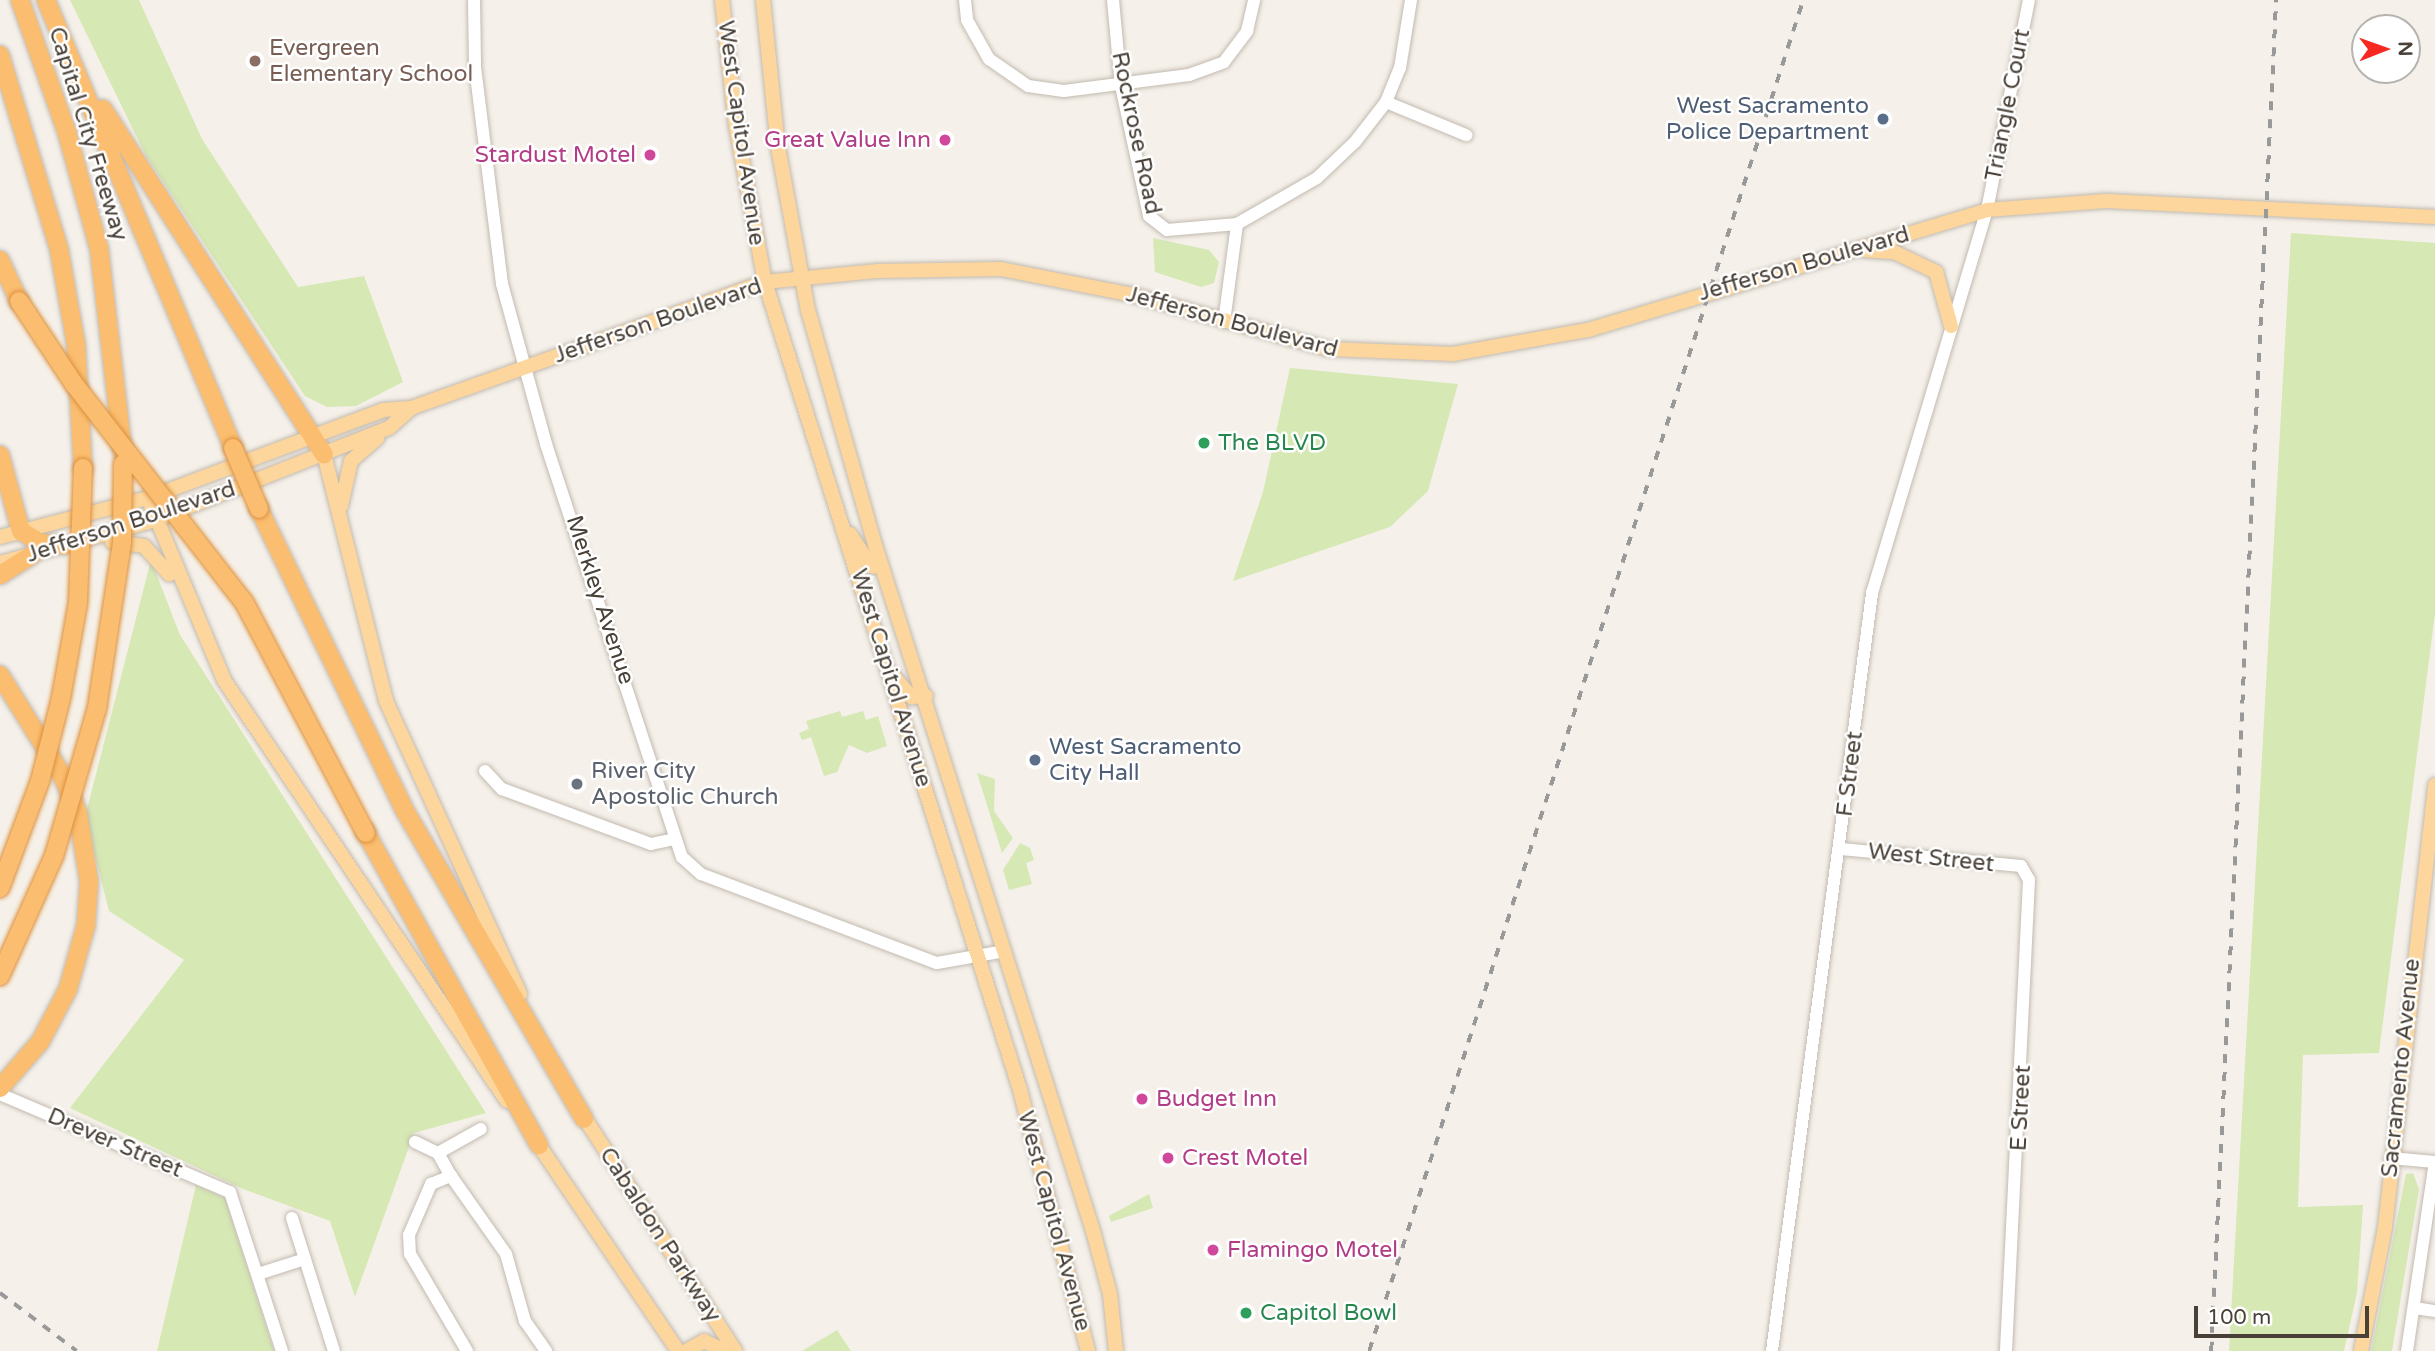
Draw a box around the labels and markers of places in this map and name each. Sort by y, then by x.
place label: Evergreen Elementary School [269,34,473,88]
marker: Evergreen Elementary School [247,53,263,69]
place label: West Sacramento Police Department [1666,92,1869,146]
marker: West Sacramento Police Department [1875,111,1891,127]
place label: Great Value Inn [764,126,931,154]
marker: Great Value Inn [937,132,953,148]
place label: Stardust Motel [475,141,636,169]
marker: Stardust Motel [642,147,658,163]
place label: The BLVD [1218,429,1326,457]
marker: The BLVD [1196,435,1212,451]
place label: West Sacramento City Hall [1049,733,1242,787]
marker: West Sacramento City Hall [1027,752,1043,768]
place label: River City Apostolic Church [591,757,778,811]
marker: River City Apostolic Church [569,776,585,792]
place label: Budget Inn [1156,1085,1277,1113]
marker: Budget Inn [1134,1091,1150,1107]
place label: Crest Motel [1182,1144,1308,1172]
marker: Crest Motel [1160,1150,1176,1166]
place label: Flamingo Motel [1227,1236,1398,1264]
marker: Flamingo Motel [1205,1242,1221,1258]
place label: Capitol Bowl [1260,1299,1397,1327]
marker: Capitol Bowl [1238,1305,1254,1321]

